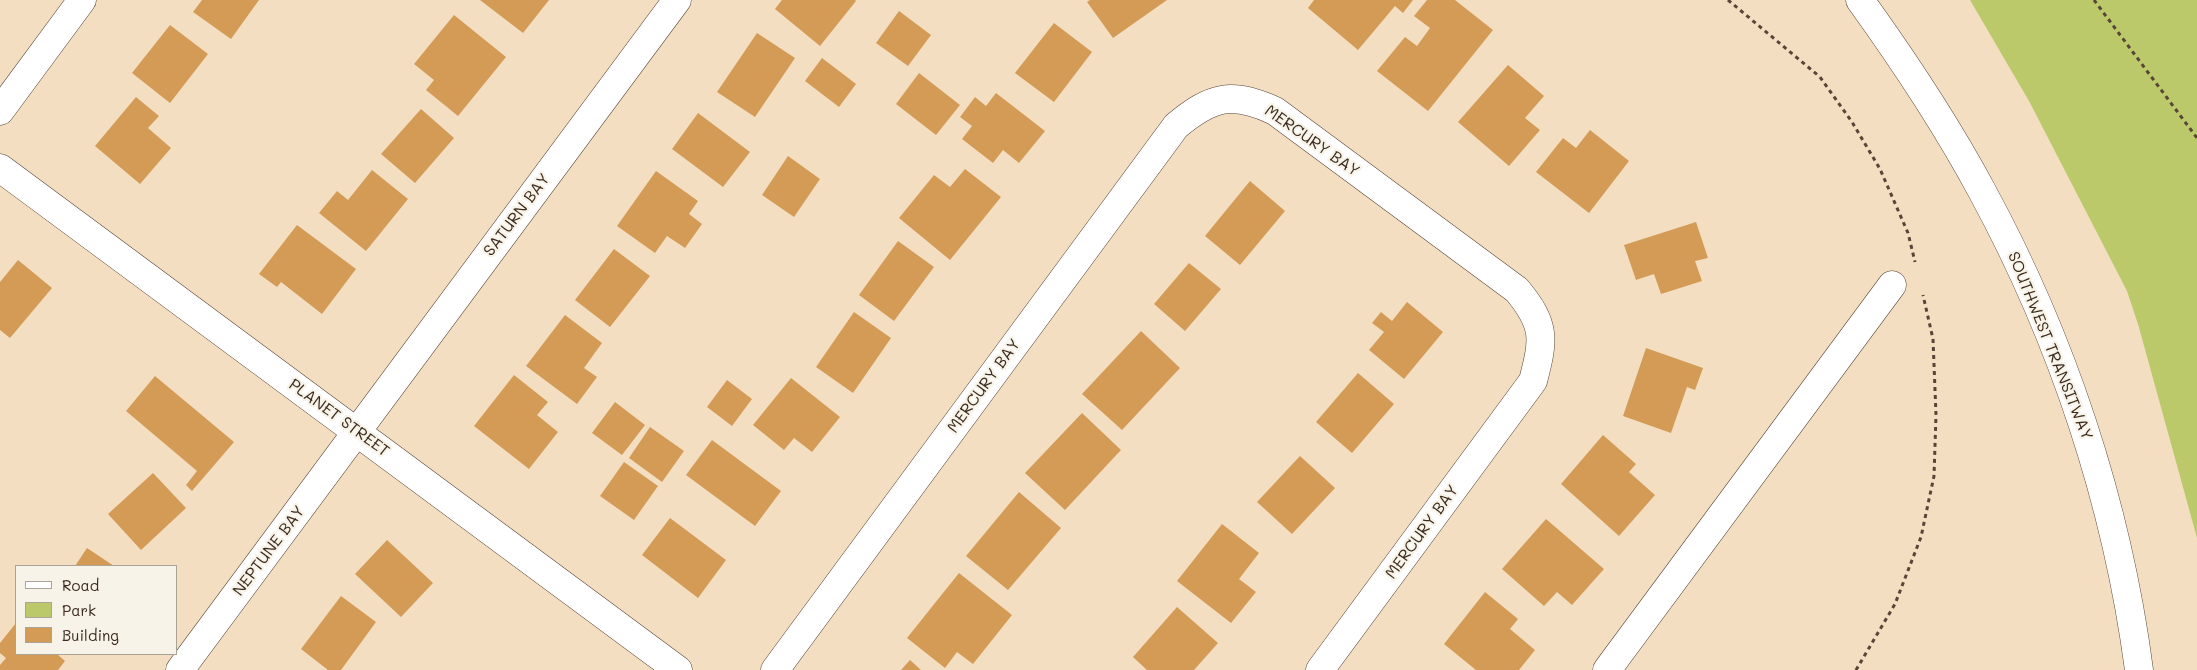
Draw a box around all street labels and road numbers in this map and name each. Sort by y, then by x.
street label: MERCURY BAY [1261,101,1363,181]
street label: SATURN BAY [480,170,554,260]
street label: SOUTHWEST TRANSITWAY [2003,249,2097,443]
street label: MERCURY BAY [943,335,1025,437]
street label: PLANET STREET [285,375,393,461]
street label: MERCURY BAY [1381,481,1463,583]
street label: NEPTUNE BAY [229,502,309,600]

